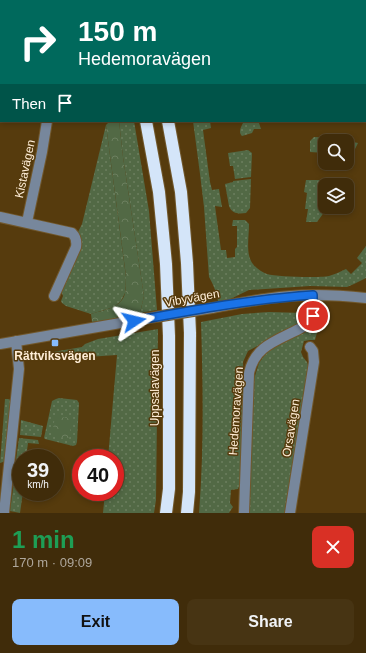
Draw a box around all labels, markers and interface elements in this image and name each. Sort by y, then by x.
icon: right [12,16,64,68]
text: 150 m [78,16,157,47]
text: Hedemoravägen [78,49,211,69]
icon: arrive [54,92,76,114]
text: Then [12,95,46,112]
map controls [318,134,354,214]
button: search [318,134,354,170]
street label: Kistavägen [12,139,38,199]
button: layers [318,178,354,214]
street label: Vibyvägen [163,286,221,310]
pin [296,299,330,333]
position arrow [113,300,155,342]
icon: arrive [302,305,324,327]
marker: Rättviksvägen [50,338,60,348]
place label: Rättviksvägen [14,349,96,363]
street label: Uppsalavägen [148,350,162,426]
street label: Hedemoravägen [226,366,246,456]
street label: Orsavägen [279,398,303,458]
speed limit sign: 40 [72,449,124,501]
text: 39 [27,459,49,481]
text: km/h [27,479,49,490]
text: 1 min [12,526,75,553]
button: close [312,526,354,568]
text: 170 m · 09:09 [12,555,92,570]
button: Exit [12,599,179,645]
button: Share [187,599,354,645]

